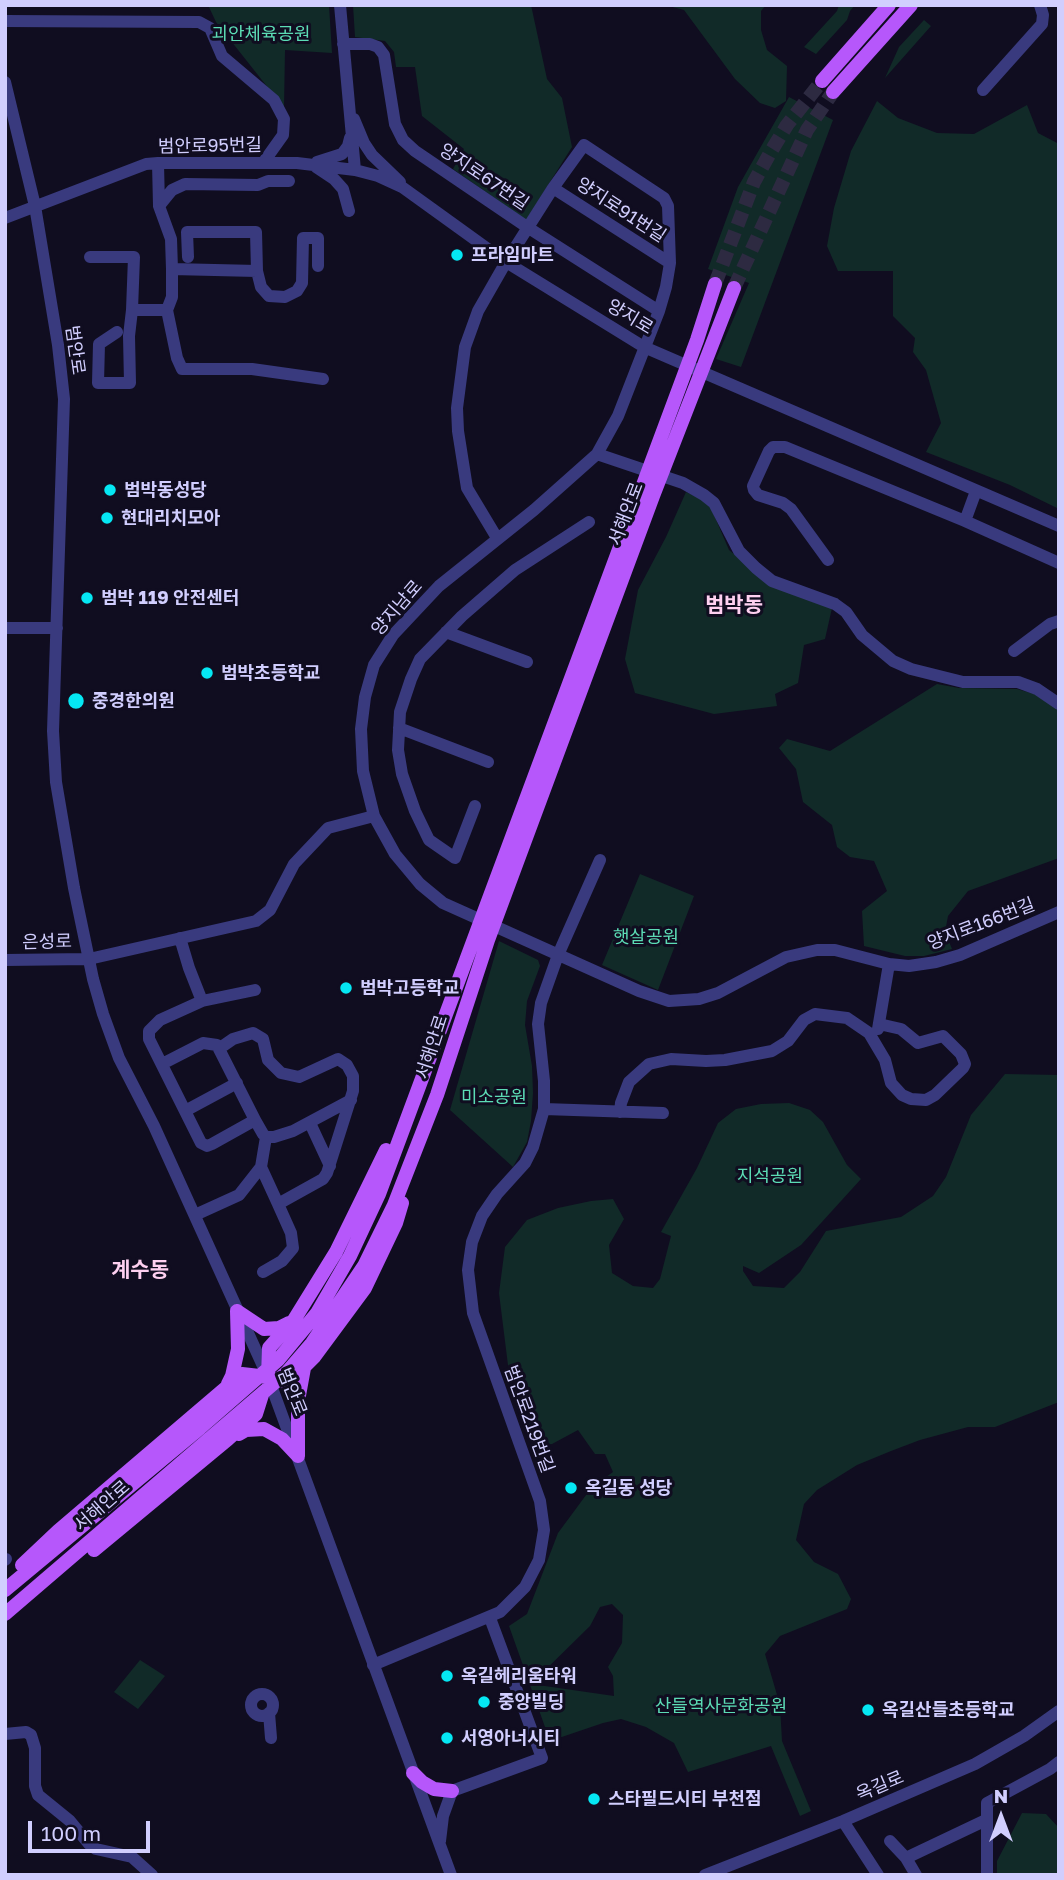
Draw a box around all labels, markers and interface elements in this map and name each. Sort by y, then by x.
park label: 괴안체육공원 [211,23,311,45]
street label: 범안로95번길 [158,134,262,158]
street label: 양지로67번길 [435,139,533,215]
street label: 양지로91번길 [572,173,670,247]
place label: 프라임마트 [471,244,554,266]
marker: 프라임마트 [449,247,465,263]
street label: 양지로 [603,295,657,339]
street label: 범안로 [61,324,89,376]
place label: 범박동성당 [124,479,207,501]
street label: 서해안로 [604,479,648,549]
marker: 범박동성당 [102,482,118,498]
place label: 현대리치모아 [121,507,220,529]
marker: 현대리치모아 [99,510,115,526]
street label: 양지남로 [367,576,427,640]
place label: 범박 119 안전센터 [101,587,239,609]
marker: 범박 119 안전센터 [79,590,95,606]
district label: 범박동 [705,592,763,618]
place label: 범박초등학교 [221,662,320,684]
marker: 범박초등학교 [199,665,215,681]
place label: 중경한의원 [92,690,175,712]
marker: 중경한의원 [66,691,86,711]
street label: 양지로166번길 [924,894,1038,954]
park label: 햇살공원 [613,926,679,948]
street label: 은성로 [22,931,72,953]
place label: 범박고등학교 [360,977,459,999]
marker: 범박고등학교 [338,980,354,996]
street label: 서해안로 [411,1012,453,1082]
park label: 미소공원 [461,1086,527,1108]
park label: 지석공원 [737,1165,803,1187]
district label: 계수동 [111,1257,169,1283]
street label: 범안로219번길 [500,1362,558,1476]
street label: 범안로 [273,1365,311,1419]
street label: 서해안로 [70,1476,134,1536]
place label: 옥길동 성당 [585,1477,672,1499]
marker: 옥길동 성당 [563,1480,579,1496]
place label: 옥길헤리움타워 [461,1665,577,1687]
marker: 옥길헤리움타워 [439,1668,455,1684]
place label: 중앙빌딩 [498,1691,564,1713]
marker: 중앙빌딩 [476,1694,492,1710]
park label: 산들역사문화공원 [655,1695,787,1717]
place label: 옥길산들초등학교 [882,1699,1014,1721]
marker: 옥길산들초등학교 [860,1702,876,1718]
place label: 서영아너시티 [461,1727,560,1749]
marker: 서영아너시티 [439,1730,455,1746]
street label: 옥길로 [853,1766,907,1806]
north arrow [966,1782,1036,1852]
text: N [994,1784,1008,1807]
place label: 스타필드시티 부천점 [608,1788,762,1810]
marker: 스타필드시티 부천점 [586,1791,602,1807]
scale bar [32,1806,154,1850]
text: 100 m [41,1820,101,1846]

